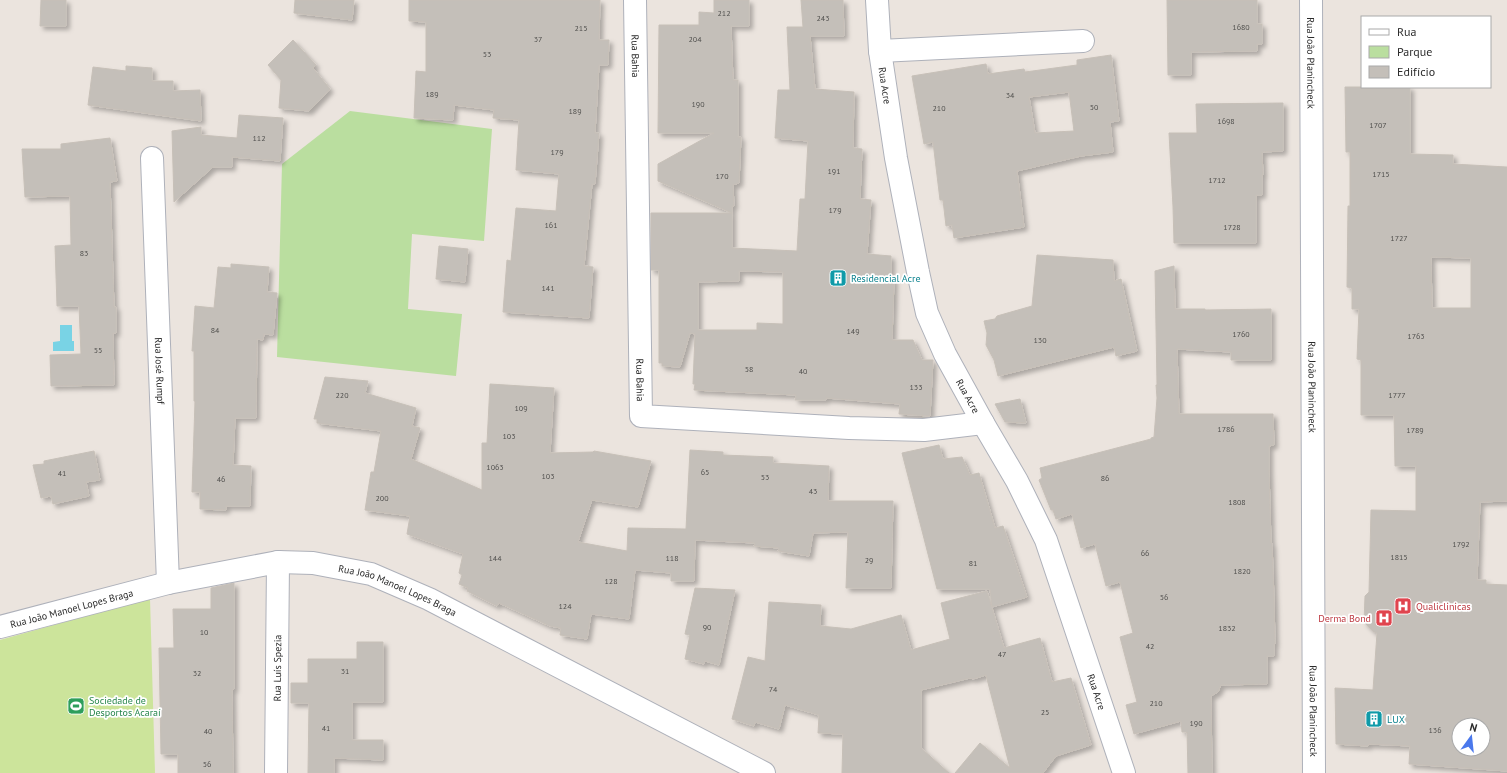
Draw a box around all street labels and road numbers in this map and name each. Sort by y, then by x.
street label: Rua João Planincheck [1304,17,1317,109]
street label: Rua Bahia [628,34,642,78]
street label: Rua Acre [875,66,894,105]
street label: Rua José Rumpf [152,337,167,405]
street label: Rua João Planincheck [1305,341,1319,433]
street label: Rua Bahia [633,358,647,402]
street label: Rua Acre [953,377,982,416]
street label: Rua João Manoel Lopes Braga [337,562,459,619]
street label: Rua João Manoel Lopes Braga [9,586,135,631]
street label: Rua Luís Spezia [271,635,284,701]
street label: Rua João Planincheck [1307,665,1320,757]
street label: Rua Acre [1084,672,1108,712]

